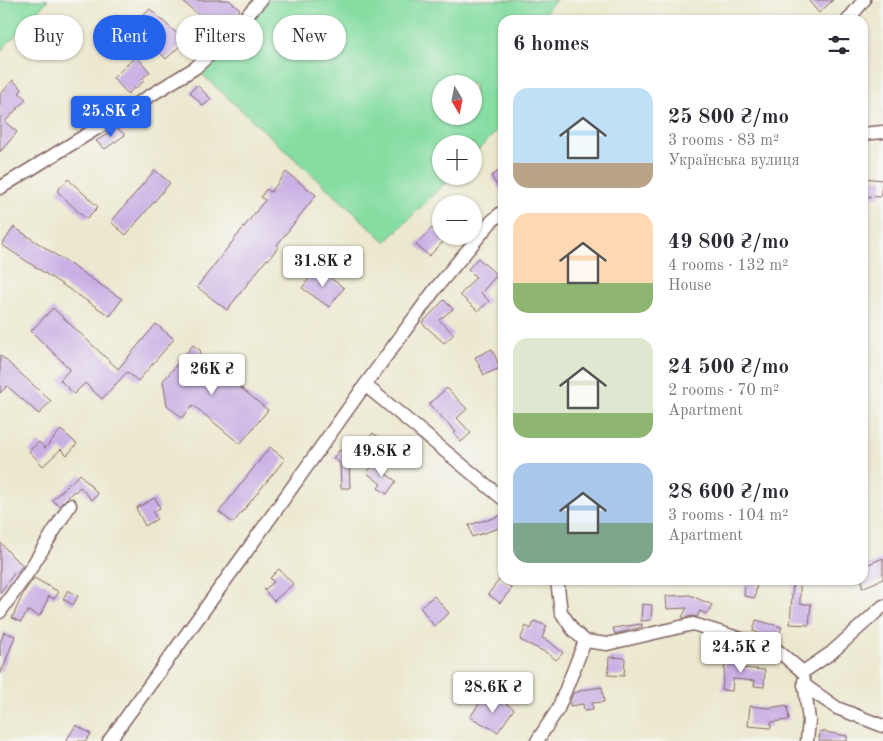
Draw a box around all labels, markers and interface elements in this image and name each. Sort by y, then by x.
chip: Buy [15,15,83,60]
chip: Rent [93,15,166,60]
chip: Filters [176,15,263,60]
chip: New [273,15,346,60]
icon: filters [825,31,853,59]
text: 6 homes [513,34,589,55]
north arrow [432,75,482,125]
map controls [432,75,482,245]
pin: 25.8K ₴ [65,96,157,138]
text: 25.8K ₴ [82,104,140,120]
text: 25 800 ₴/mo [668,107,789,128]
icon: home [553,108,613,168]
text: 3 rooms · 83 m² [668,133,779,149]
button: + [432,135,482,185]
text: Українська вулиця [668,153,800,169]
button: − [432,195,482,245]
text: 49 800 ₴/mo [668,232,789,253]
icon: home [553,233,613,293]
pin: 31.8K ₴ [277,246,369,288]
text: 31.8K ₴ [294,254,352,270]
text: 4 rooms · 132 m² [668,258,788,274]
text: House [668,278,711,294]
pin: 26K ₴ [177,354,247,396]
text: 24 500 ₴/mo [668,357,789,378]
icon: home [553,358,613,418]
text: 26K ₴ [190,362,234,378]
text: 2 rooms · 70 m² [668,383,779,399]
text: Apartment [668,403,743,419]
pin: 49.8K ₴ [336,436,428,478]
text: 49.8K ₴ [353,444,411,460]
text: 28 600 ₴/mo [668,482,789,503]
icon: home [553,483,613,543]
text: 3 rooms · 104 m² [668,508,788,524]
text: Apartment [668,528,743,544]
pin: 24.5K ₴ [695,632,787,674]
text: 24.5K ₴ [712,640,770,656]
pin: 28.6K ₴ [447,672,539,714]
text: 28.6K ₴ [464,680,522,696]

